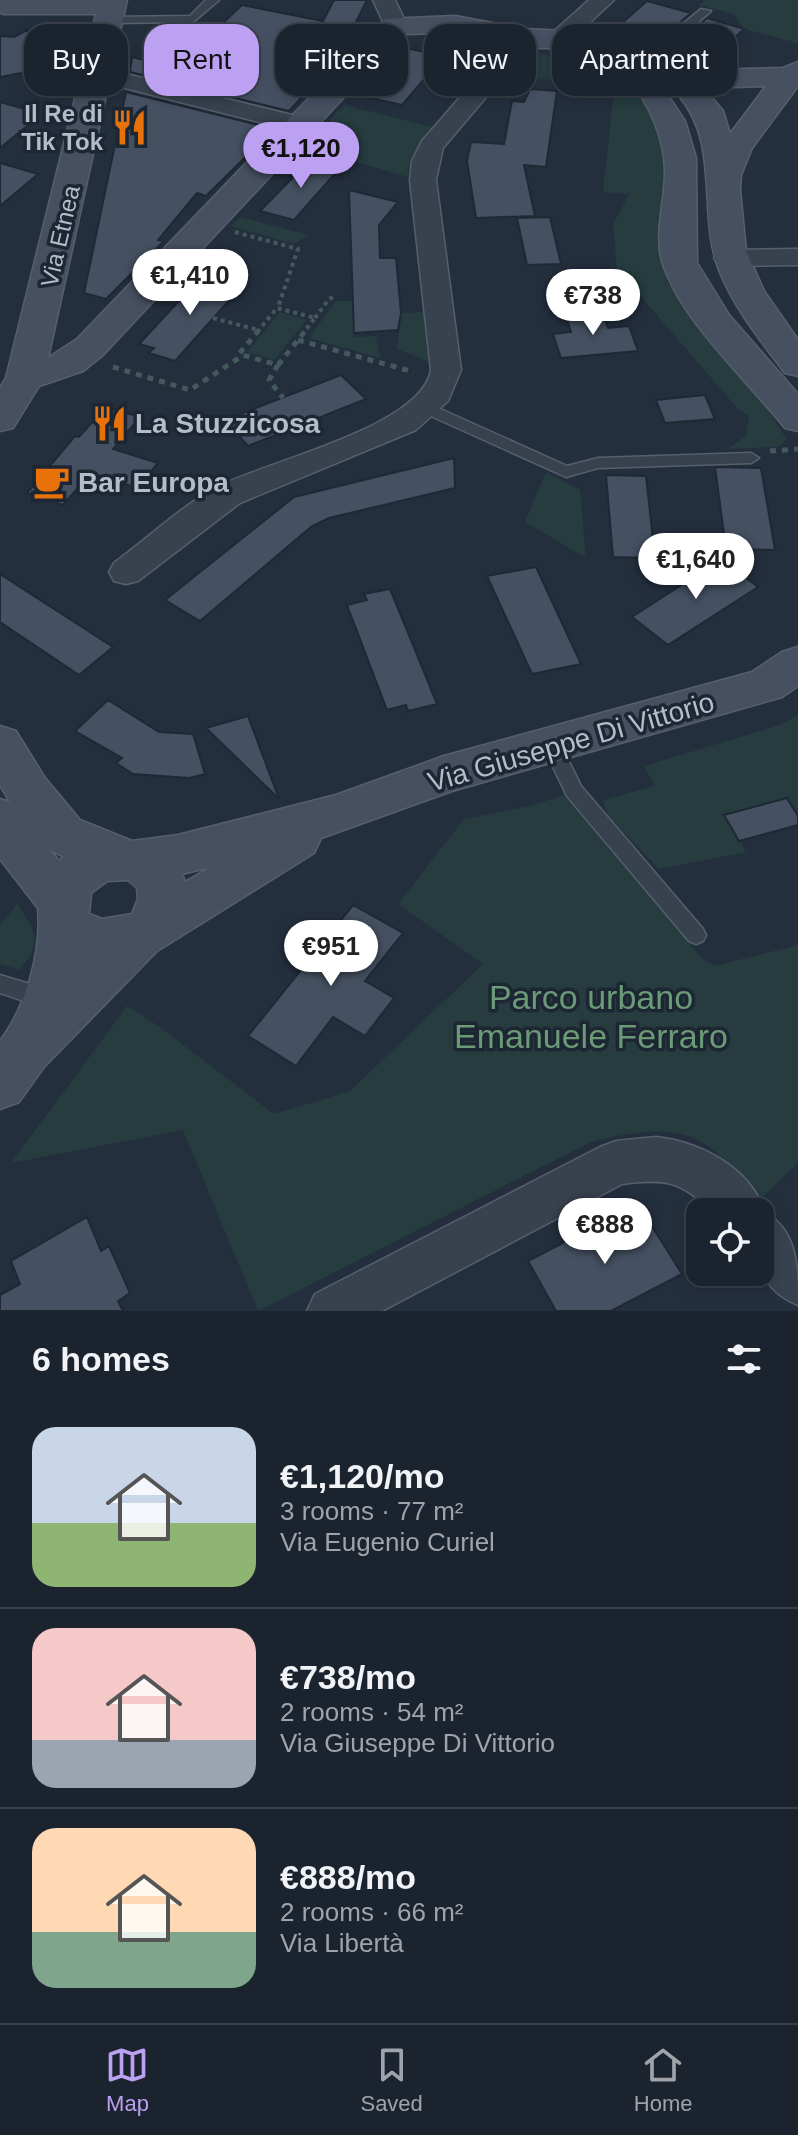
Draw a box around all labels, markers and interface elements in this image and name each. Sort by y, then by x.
chip: Buy [24,24,128,96]
chip: Rent [144,24,259,96]
chip: Filters [275,24,408,96]
chip: New [424,24,536,96]
chip: Apartment [552,24,737,96]
place label: Il Re di Tik Tok [21,100,104,155]
restaurant icon: Il Re di Tik Tok [110,108,148,146]
pin: €1,120 [236,122,366,190]
text: €1,120 [261,133,341,163]
street label: Via Etnea [35,182,85,290]
pin: €1,410 [125,249,255,317]
text: €1,410 [150,260,230,290]
pin: €738 [546,269,640,337]
text: €738 [564,280,622,310]
restaurant icon: La Stuzzicosa [90,404,128,442]
place label: La Stuzzicosa [135,408,321,439]
cafe icon: Bar Europa [33,463,71,501]
place label: Bar Europa [78,467,229,498]
pin: €1,640 [631,533,761,601]
text: €1,640 [656,544,736,574]
street label: Via Giuseppe Di Vittorio [424,686,718,798]
pin: €951 [284,920,378,988]
text: €951 [302,931,360,961]
park label: Parco urbano Emanuele Ferraro [454,978,728,1055]
pin: €888 [558,1198,652,1266]
map controls [686,1198,774,1286]
button: locate [686,1198,774,1286]
text: €888 [576,1209,634,1239]
icon: filters [722,1337,766,1381]
text: 6 homes [32,1340,170,1378]
text: €1,120/mo [280,1457,444,1495]
icon: home [96,1459,192,1555]
text: 3 rooms · 77 m² [280,1496,464,1526]
text: Via Eugenio Curiel [280,1527,495,1557]
text: €738/mo [280,1658,416,1696]
icon: home [96,1660,192,1756]
text: 2 rooms · 54 m² [280,1697,464,1727]
text: Via Giuseppe Di Vittorio [280,1728,555,1758]
text: €888/mo [280,1858,416,1896]
icon: home [96,1860,192,1956]
text: 2 rooms · 66 m² [280,1897,464,1927]
text: Via Libertà [280,1928,404,1958]
tab: Map [105,2043,149,2117]
tab: Saved [360,2043,423,2117]
tab: Home [634,2043,693,2117]

